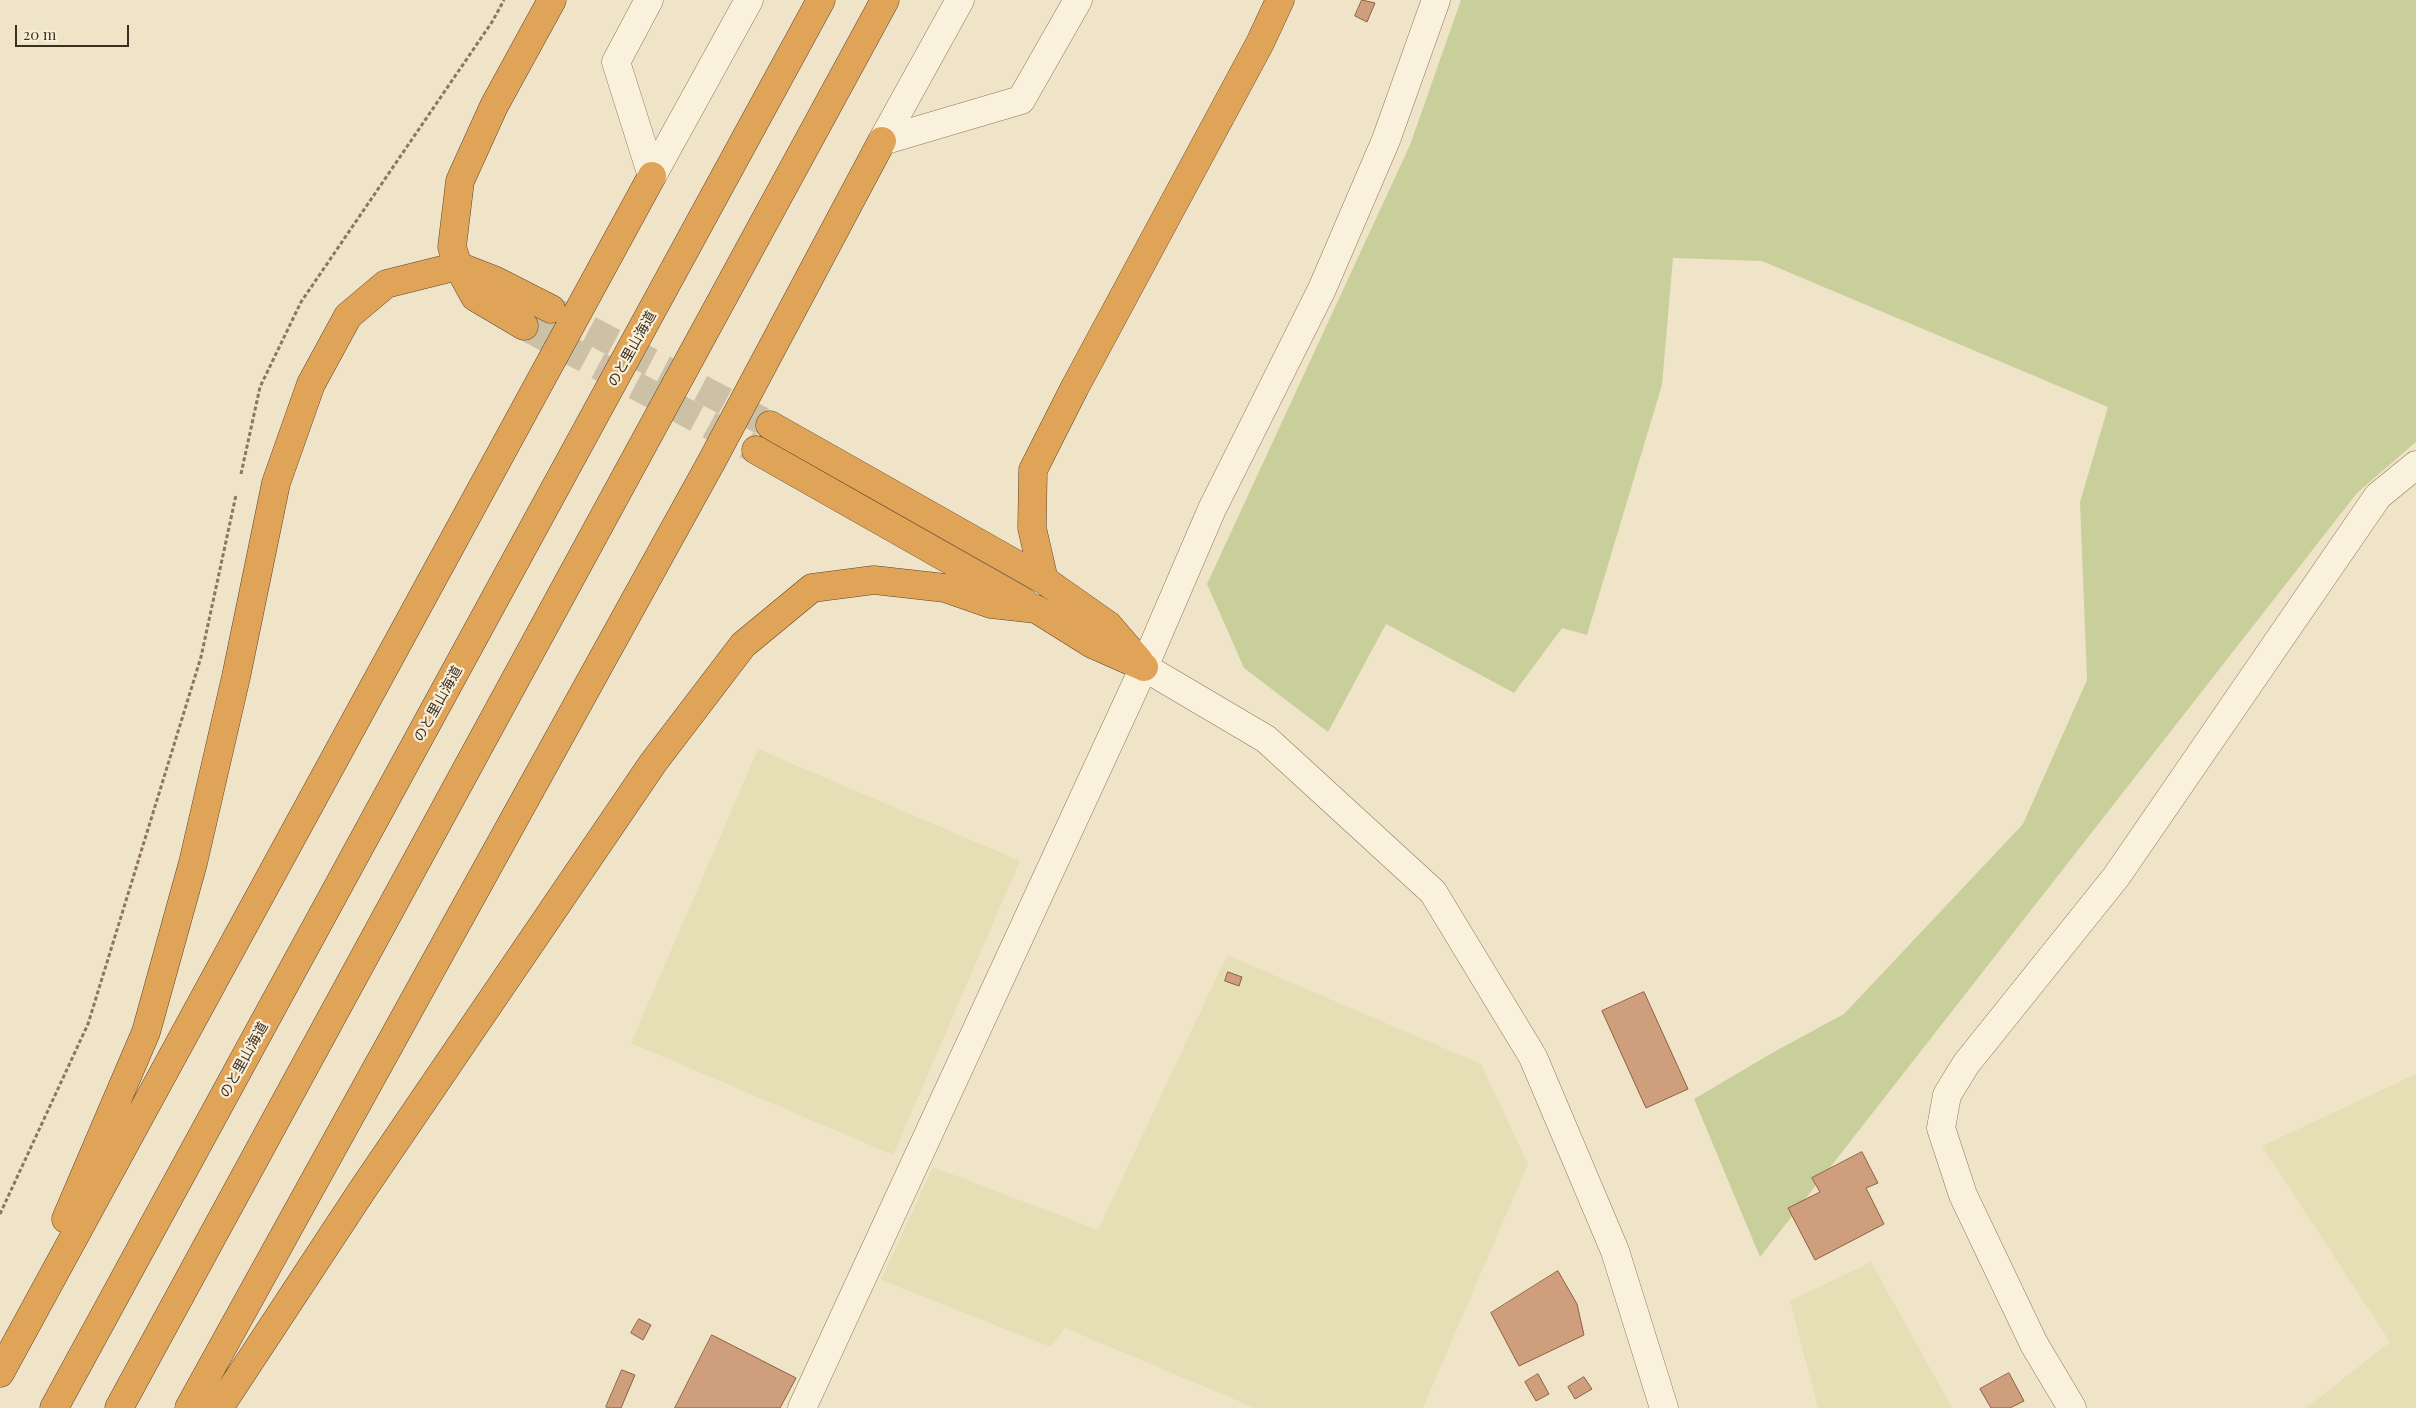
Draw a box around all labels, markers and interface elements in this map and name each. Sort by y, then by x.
scale bar [18,15,131,47]
text: 20 m [23,24,56,44]
street label: のと里山海道 [604,308,660,390]
street label: のと里山海道 [410,663,466,745]
street label: のと里山海道 [216,1019,272,1101]

